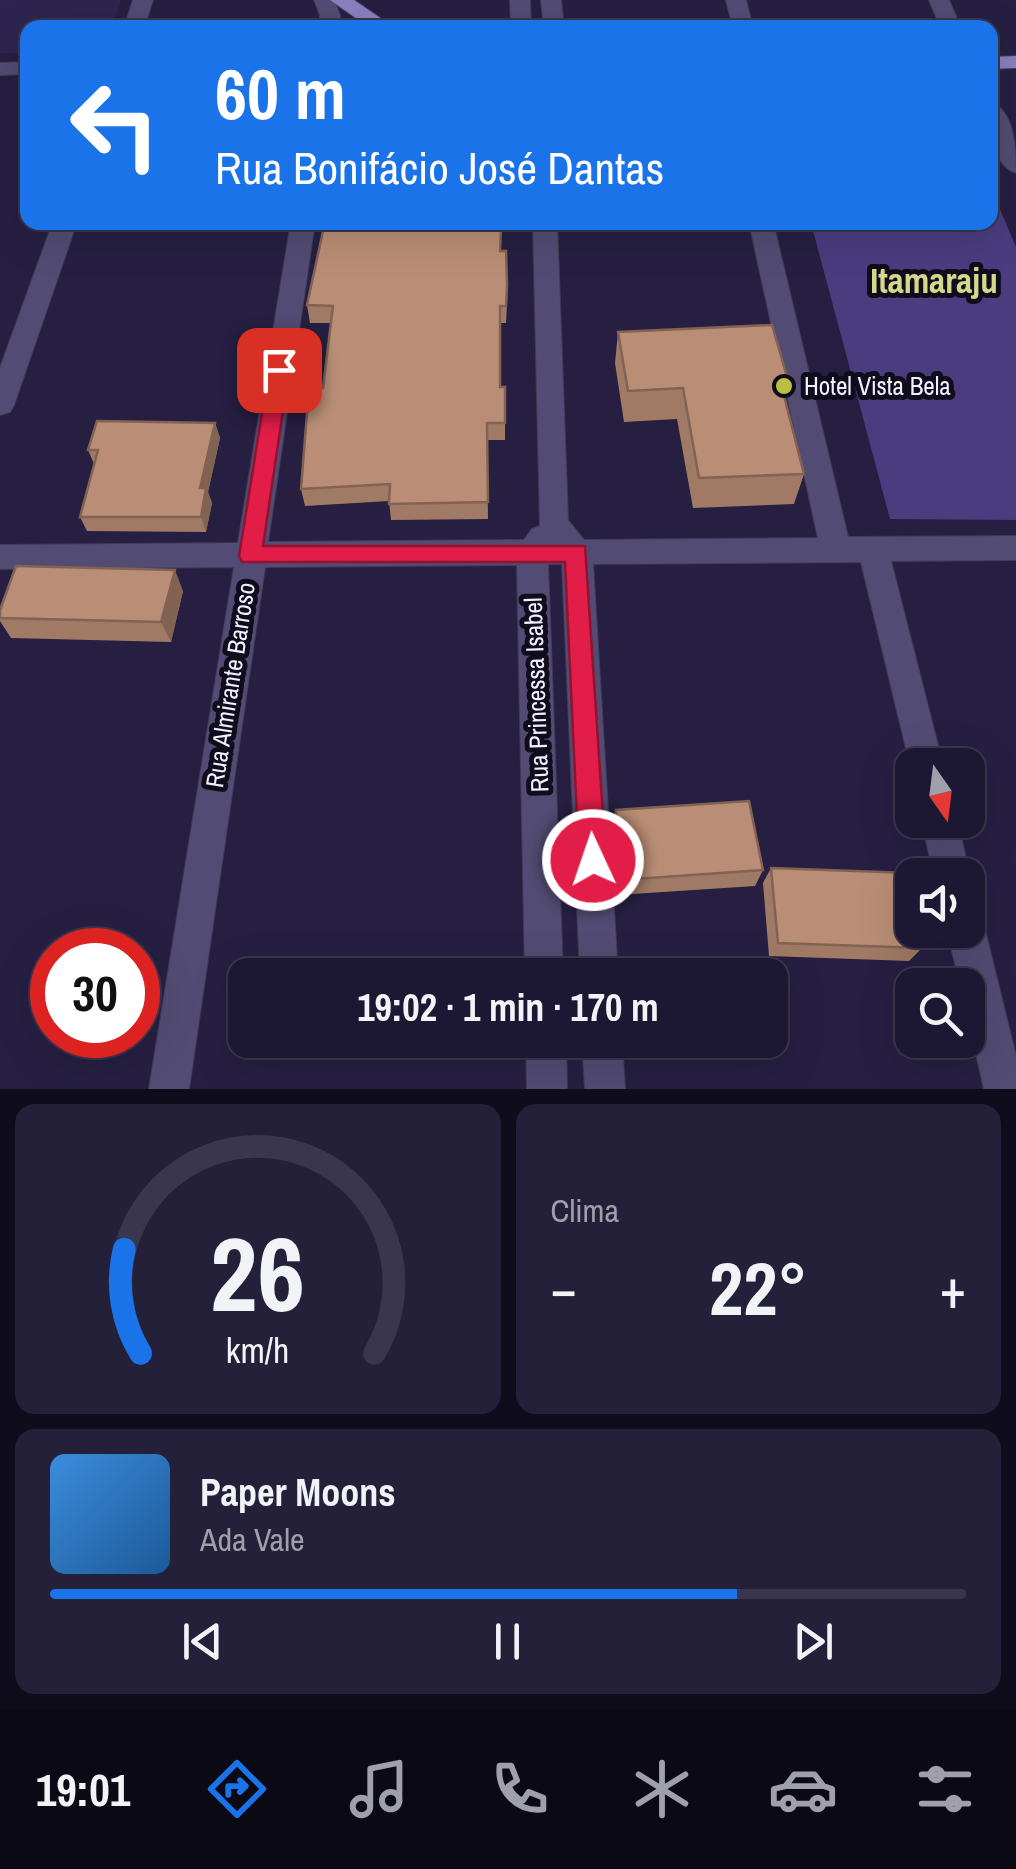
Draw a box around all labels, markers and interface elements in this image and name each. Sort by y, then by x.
text: 60 m [215,47,346,141]
icon: left [50,60,180,190]
text: Rua Bonifácio José Dantas [215,137,664,198]
district label: Itamaraju [870,257,998,304]
pin [237,328,322,413]
icon: arrive [252,343,307,398]
place label: Hotel Vista Bela [804,369,951,403]
marker: Hotel Vista Bela [773,375,795,397]
street label: Rua Almirante Barroso [197,580,263,790]
street label: Rua Princessa Isabel [516,597,556,793]
north arrow [895,748,985,838]
map controls [895,748,985,1058]
position arrow [541,808,645,912]
button: sound [895,858,985,948]
speed limit sign: 30 [30,928,160,1058]
button: search [895,968,985,1058]
text: 19:02 · 1 min · 170 m [357,982,659,1033]
text: Clima [551,1189,619,1232]
text: 26 [210,1203,305,1343]
text: 22° [709,1237,807,1338]
text: − [551,1251,577,1325]
text: + [940,1251,966,1325]
text: km/h [226,1326,290,1374]
text: Paper Moons [200,1467,396,1518]
text: Ada Vale [200,1518,305,1561]
icon: previous [175,1614,230,1669]
icon: pause [480,1614,535,1669]
icon: next [786,1614,841,1669]
icon: directions [202,1754,272,1824]
icon: music [344,1754,414,1824]
icon: phone [485,1754,555,1824]
icon: climate [627,1754,697,1824]
icon: car [768,1754,838,1824]
icon: filters [910,1754,980,1824]
text: 19:01 [36,1759,130,1820]

